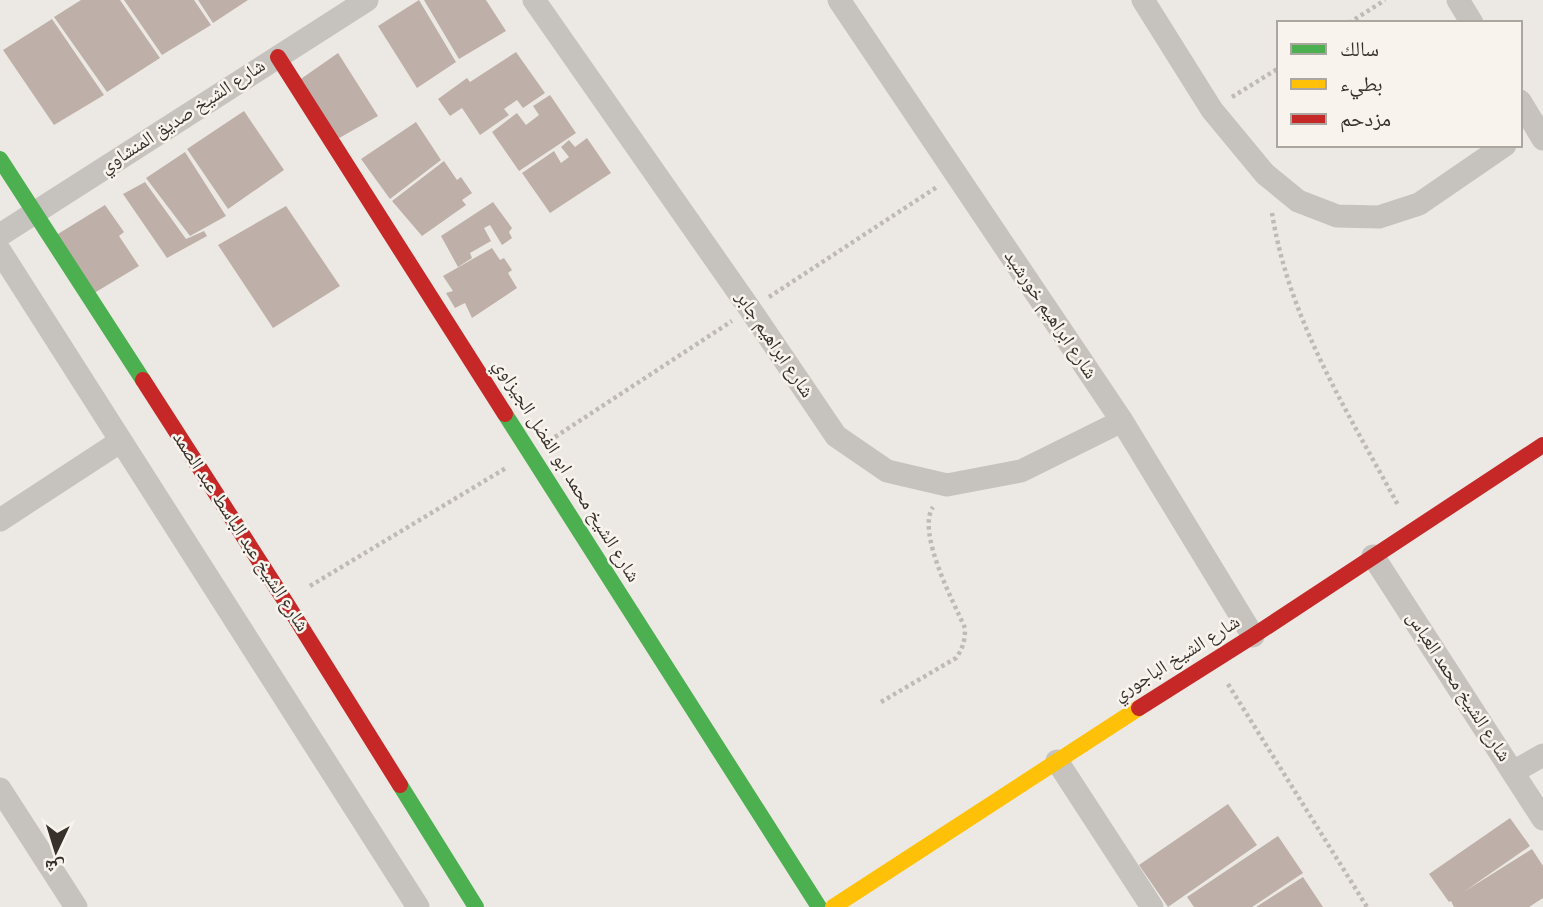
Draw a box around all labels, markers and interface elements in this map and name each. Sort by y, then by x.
legend [1277,21,1522,147]
text: سالك [1340,37,1379,64]
street label: شارع الشيخ صديق المنشاوي [96,54,271,181]
text: بطيء [1340,72,1383,100]
text: مزدحم [1340,107,1391,134]
street label: شارع ابراهيم خورشيد [998,246,1102,384]
street label: شارع ابراهيم جابر [729,286,818,403]
street label: شارع الشيخ محمد ابو الفضل الجيزاوي [486,355,645,588]
street label: شارع الشيخ عبد الباسط عبد الصمد [166,427,314,637]
street label: شارع الشيخ محمد العباس [1400,607,1516,767]
street label: شارع الشيخ الباجوري [1109,610,1246,709]
north arrow [21,816,91,886]
text: ش [44,853,66,879]

